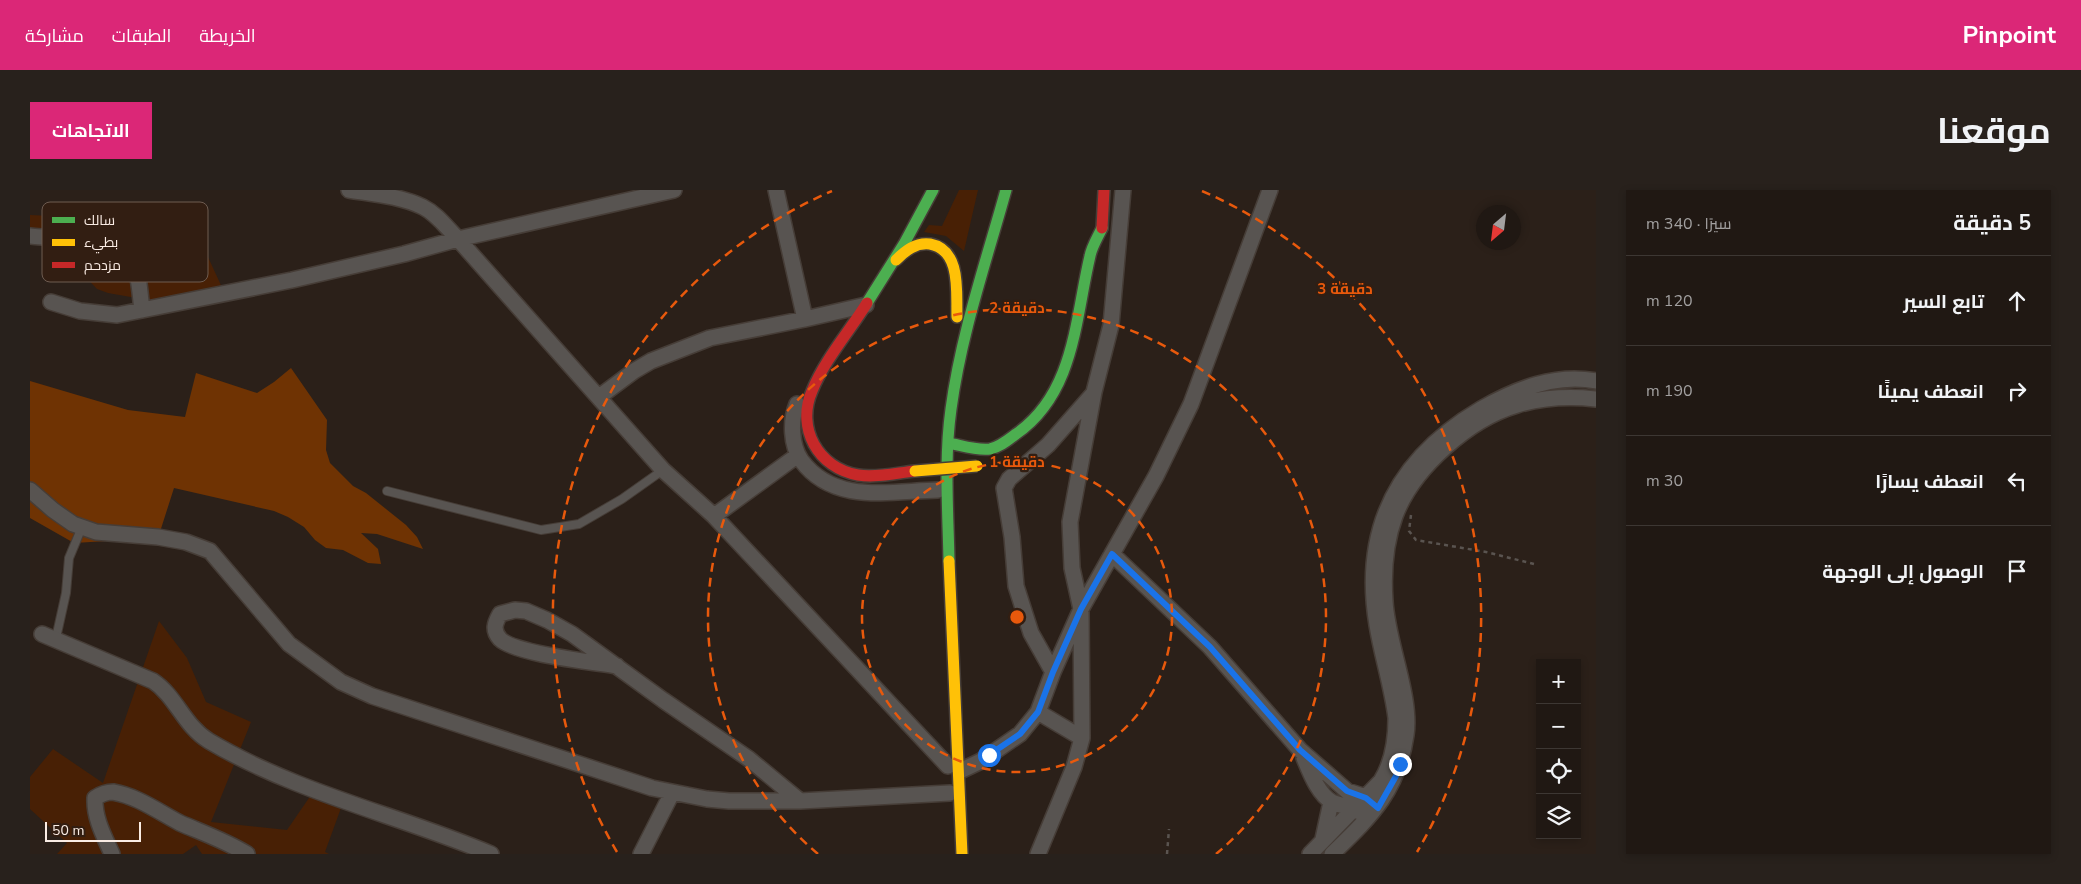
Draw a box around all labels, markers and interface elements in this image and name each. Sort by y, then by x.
text: Pinpoint [1963,19,2056,51]
text: مشاركة [25,24,84,48]
text: الطبقات [112,24,171,48]
text: الخريطة [199,24,256,48]
button: الاتجاهات [30,102,152,159]
text: موقعنا [1937,108,2051,155]
legend [42,202,208,282]
north arrow [1476,205,1521,250]
text: 5 دقيقة [1953,209,2031,237]
text: سالك [84,211,115,230]
text: سيرًا · 340 m [1646,213,1732,235]
text: بطيء [84,233,118,254]
text: مزدحم [84,256,121,275]
text: 3 دقيقة [1317,279,1373,299]
icon: ahead [2003,287,2031,315]
text: تابع السير [1903,289,1984,315]
text: 120 m [1646,290,1693,312]
text: 2 دقيقة [989,298,1045,318]
icon: right [2003,377,2031,405]
text: انعطف يمينًا [1878,379,1984,405]
text: 190 m [1646,380,1693,402]
text: 1 دقيقة [989,452,1045,472]
icon: left [2003,467,2031,495]
text: انعطف يسارًا [1875,469,1984,495]
text: 30 m [1646,470,1683,492]
icon: arrive [2003,557,2031,585]
text: الوصول إلى الوجهة [1822,559,1984,585]
centre of rings [1008,608,1026,626]
map controls [1536,659,1581,839]
button: + [1536,659,1581,704]
button: − [1536,704,1581,749]
route start [978,744,1001,767]
button: locate [1536,749,1581,794]
route end [1389,753,1412,776]
button: layers [1536,794,1581,839]
scale bar [45,819,141,842]
text: 50 m [52,821,84,840]

